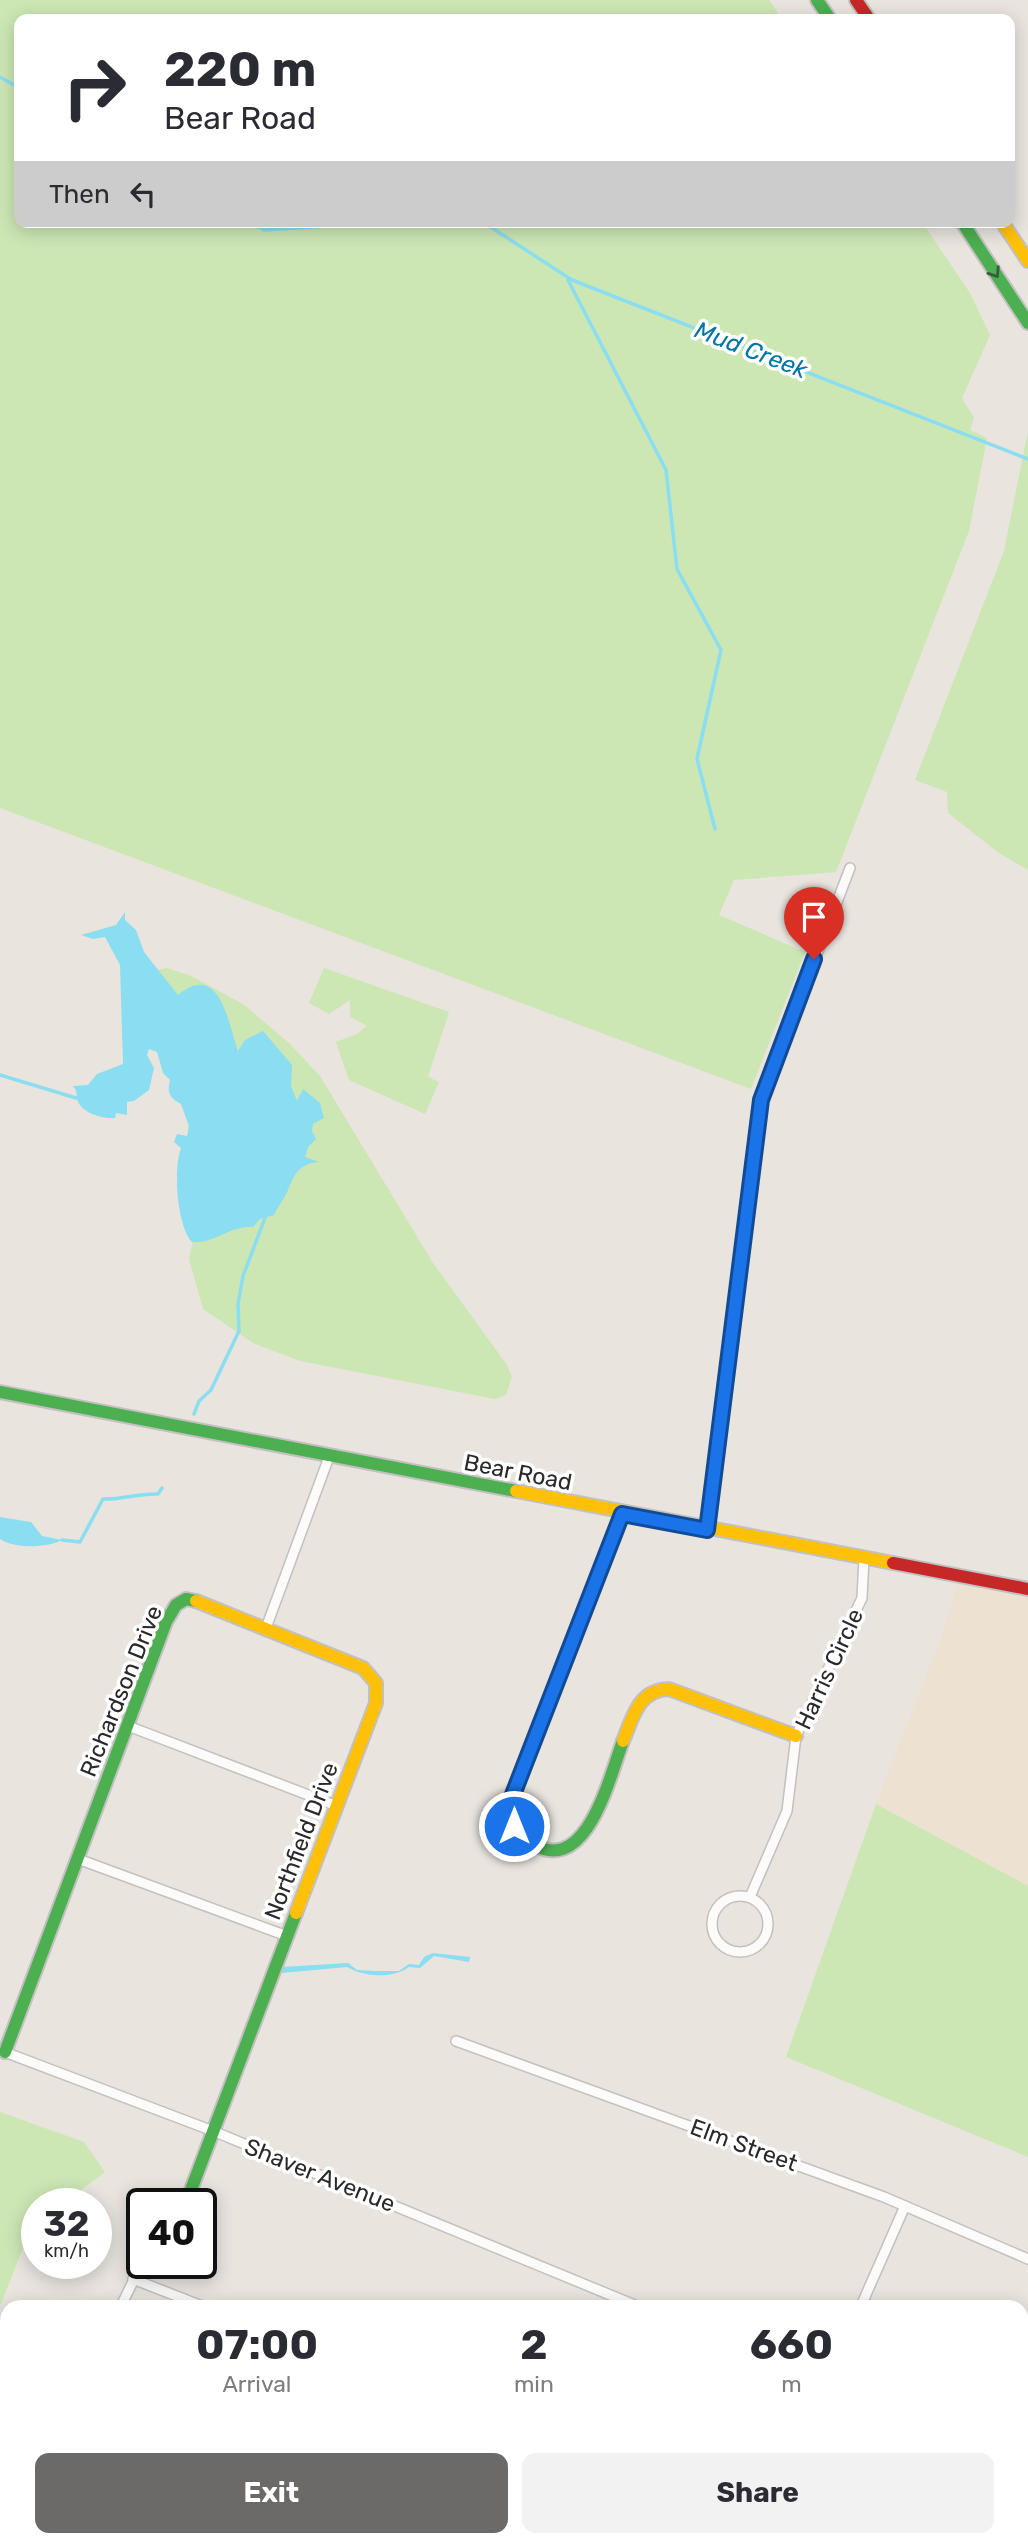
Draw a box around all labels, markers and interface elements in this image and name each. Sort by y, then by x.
text: 220 m [164,40,316,98]
icon: right [49,42,140,133]
text: Bear Road [164,99,316,137]
icon: left [124,175,162,213]
text: Then [49,179,110,210]
one-way arrow [987,265,1000,278]
water label: Mud Creek [691,316,812,384]
pin [784,887,844,959]
icon: arrive [795,898,833,936]
street label: Bear Road [462,1448,574,1496]
street label: Richardson Drive [74,1601,168,1781]
street label: Harris Circle [789,1604,869,1734]
street label: Northfield Drive [258,1758,344,1924]
position arrow [477,1789,551,1863]
street label: Elm Street [687,2113,801,2177]
street label: Shaver Avenue [241,2132,399,2218]
speed limit sign: 40 [126,2188,217,2279]
text: 32 [44,2203,89,2245]
text: km/h [44,2240,89,2262]
text: 07:00 [196,2320,318,2370]
text: 2 [520,2320,548,2370]
text: 660 [750,2320,833,2370]
text: Arrival [222,2370,291,2398]
text: min [514,2370,554,2398]
text: m [781,2370,802,2398]
button: Exit [35,2453,508,2533]
button: Share [522,2453,994,2533]

